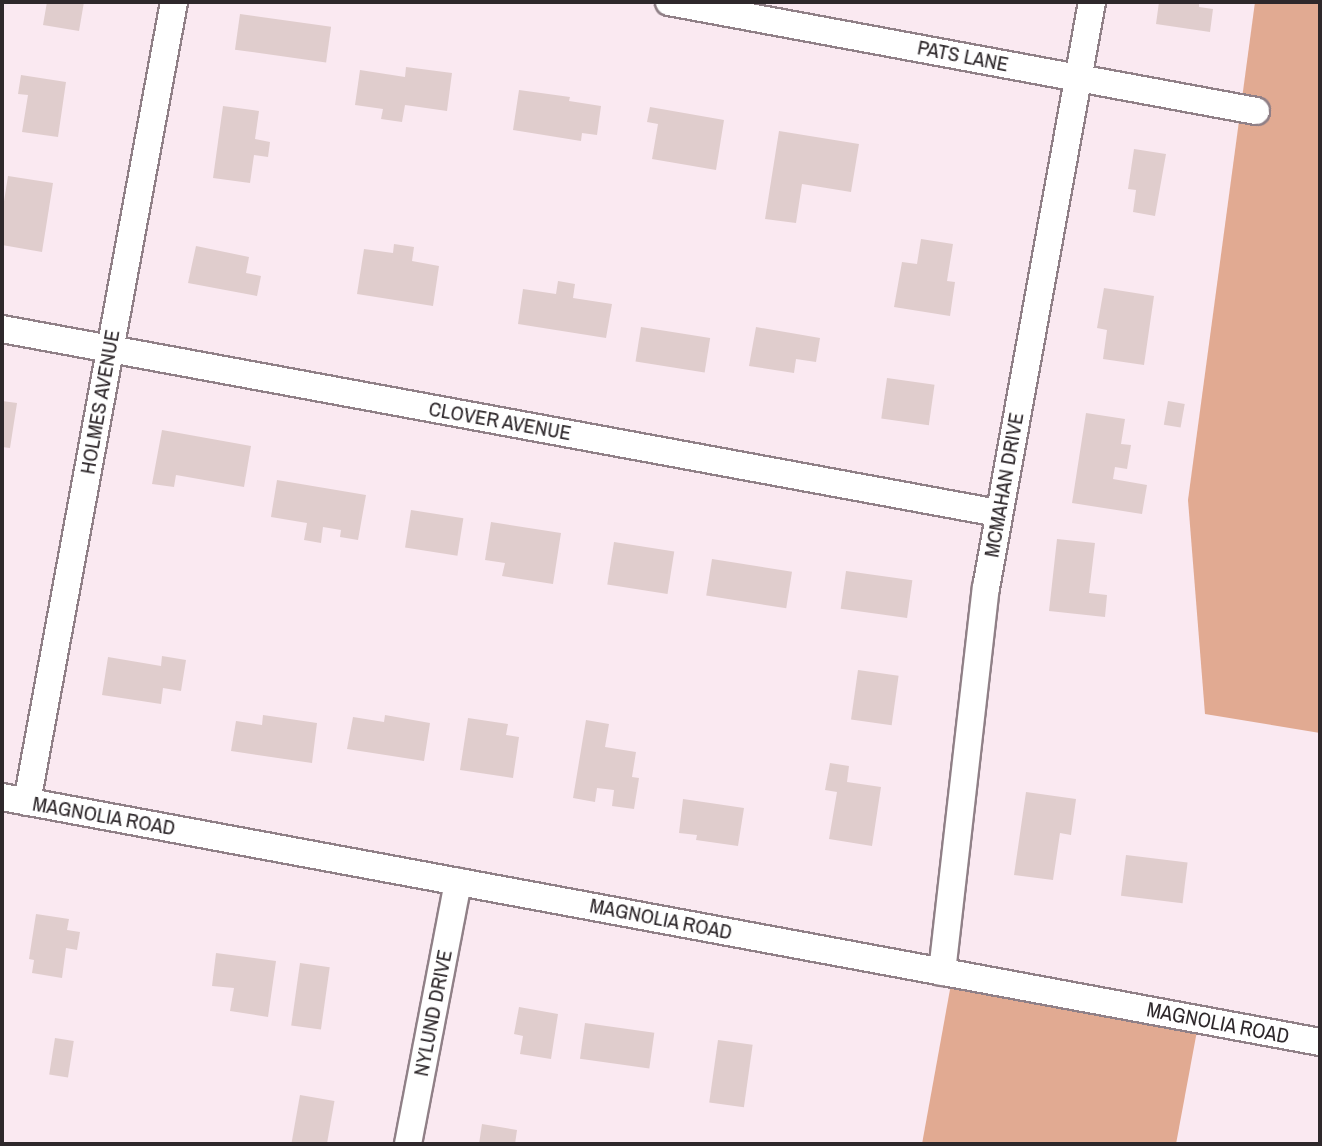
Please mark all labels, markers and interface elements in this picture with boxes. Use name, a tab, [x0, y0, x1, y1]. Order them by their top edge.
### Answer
street label: PATS LANE	[915, 35, 1011, 77]
street label: HOLMES AVENUE	[75, 327, 125, 477]
street label: CLOVER AVENUE	[426, 396, 574, 446]
street label: MCMAHAN DRIVE	[979, 411, 1029, 559]
street label: MAGNOLIA ROAD	[30, 791, 178, 841]
street label: MAGNOLIA ROAD	[587, 893, 735, 945]
street label: NYLUND DRIVE	[408, 948, 458, 1078]
street label: MAGNOLIA ROAD	[1144, 997, 1292, 1049]

